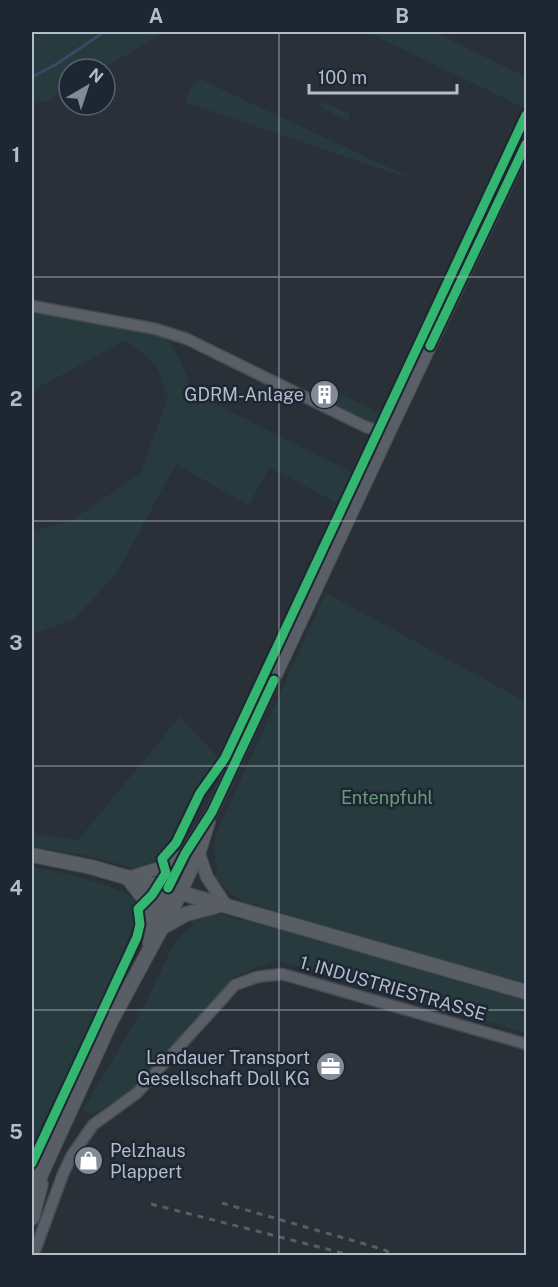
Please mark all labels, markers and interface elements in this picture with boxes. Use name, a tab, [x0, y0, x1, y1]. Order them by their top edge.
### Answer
text: A	[149, 4, 163, 28]
text: B	[395, 4, 409, 28]
north arrow	[57, 57, 117, 117]
scale bar	[309, 57, 458, 95]
text: N	[85, 64, 107, 87]
text: 100 m	[318, 67, 367, 88]
text: 1	[12, 143, 20, 167]
building icon: GDRM-Anlage	[309, 378, 341, 410]
place label: GDRM-Anlage	[184, 384, 304, 405]
text: 2	[10, 387, 22, 411]
text: 3	[9, 631, 23, 655]
park label: Entenpfuhl	[341, 787, 433, 808]
text: 4	[9, 876, 23, 900]
street label: 1. INDUSTRIESTRASSE	[297, 951, 489, 1025]
place label: Landauer Transport Gesellschaft Doll KG	[137, 1047, 310, 1089]
office icon: Landauer Transport Gesellschaft Doll KG	[315, 1051, 347, 1083]
text: 5	[9, 1120, 23, 1144]
place label: Pelzhaus Plappert	[110, 1140, 186, 1182]
shop icon: Pelzhaus Plappert	[73, 1144, 105, 1176]

